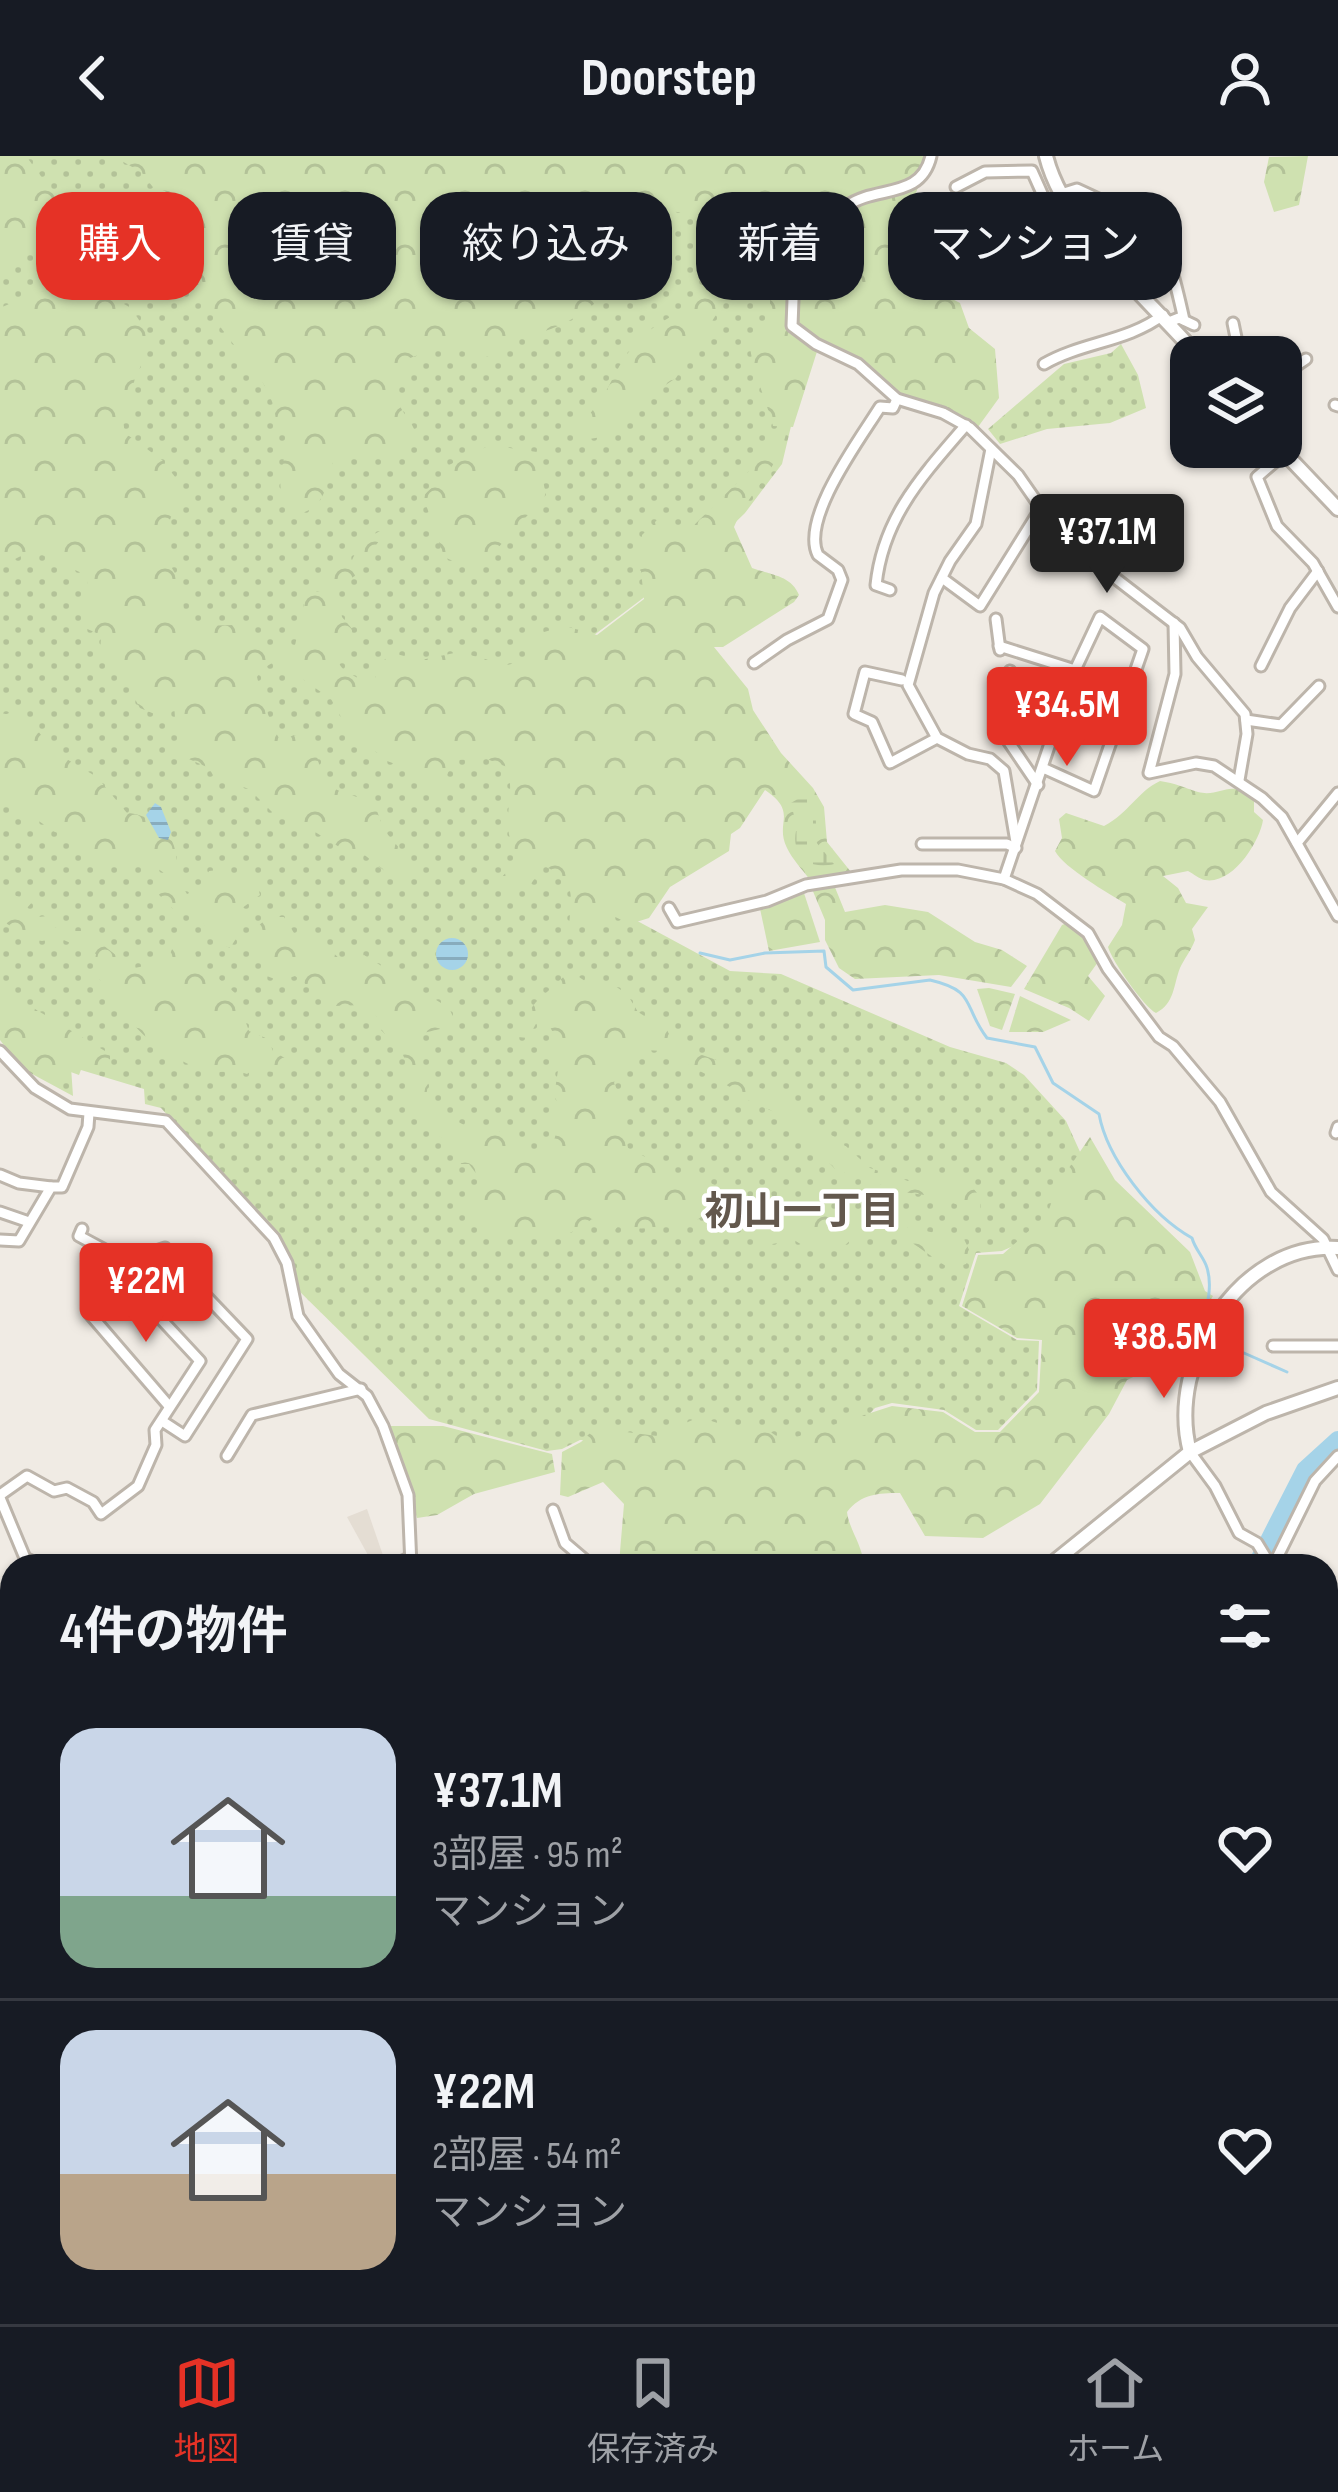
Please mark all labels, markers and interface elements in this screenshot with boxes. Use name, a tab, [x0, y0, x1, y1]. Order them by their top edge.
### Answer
icon: back	[60, 45, 126, 111]
icon: person	[1212, 45, 1278, 111]
text: Doorstep	[581, 46, 757, 111]
chip: 購入	[36, 192, 204, 300]
chip: 賃貸	[228, 192, 396, 300]
chip: 絞り込み	[420, 192, 672, 300]
chip: 新着	[696, 192, 864, 300]
chip: マンション	[888, 192, 1182, 300]
map controls	[1170, 336, 1302, 468]
button: layers	[1170, 336, 1302, 468]
pin: ¥37.1M	[1009, 494, 1205, 596]
text: ¥37.1M	[1057, 509, 1157, 556]
pin: ¥34.5M	[969, 667, 1165, 769]
text: ¥34.5M	[1014, 682, 1120, 729]
district label: 初山一丁目	[704, 1189, 900, 1236]
pin: ¥22M	[75, 1243, 217, 1345]
text: ¥22M	[107, 1258, 185, 1305]
pin: ¥38.5M	[1066, 1299, 1262, 1401]
text: ¥38.5M	[1111, 1314, 1217, 1361]
icon: filters	[1212, 1593, 1278, 1659]
text: 4件の物件	[60, 1602, 288, 1663]
text: ¥37.1M	[432, 1761, 563, 1822]
icon: home	[156, 1776, 300, 1920]
icon: heart	[1212, 1815, 1278, 1881]
text: 3部屋 · 95 m²	[432, 1832, 623, 1879]
text: マンション	[432, 1889, 627, 1936]
text: ¥22M	[432, 2062, 535, 2123]
icon: home	[156, 2078, 300, 2222]
icon: heart	[1212, 2117, 1278, 2183]
text: 2部屋 · 54 m²	[432, 2133, 622, 2180]
text: マンション	[432, 2190, 627, 2237]
tab: 地図	[174, 2350, 240, 2470]
tab: 保存済み	[587, 2350, 719, 2470]
tab: ホーム	[1066, 2350, 1164, 2470]

